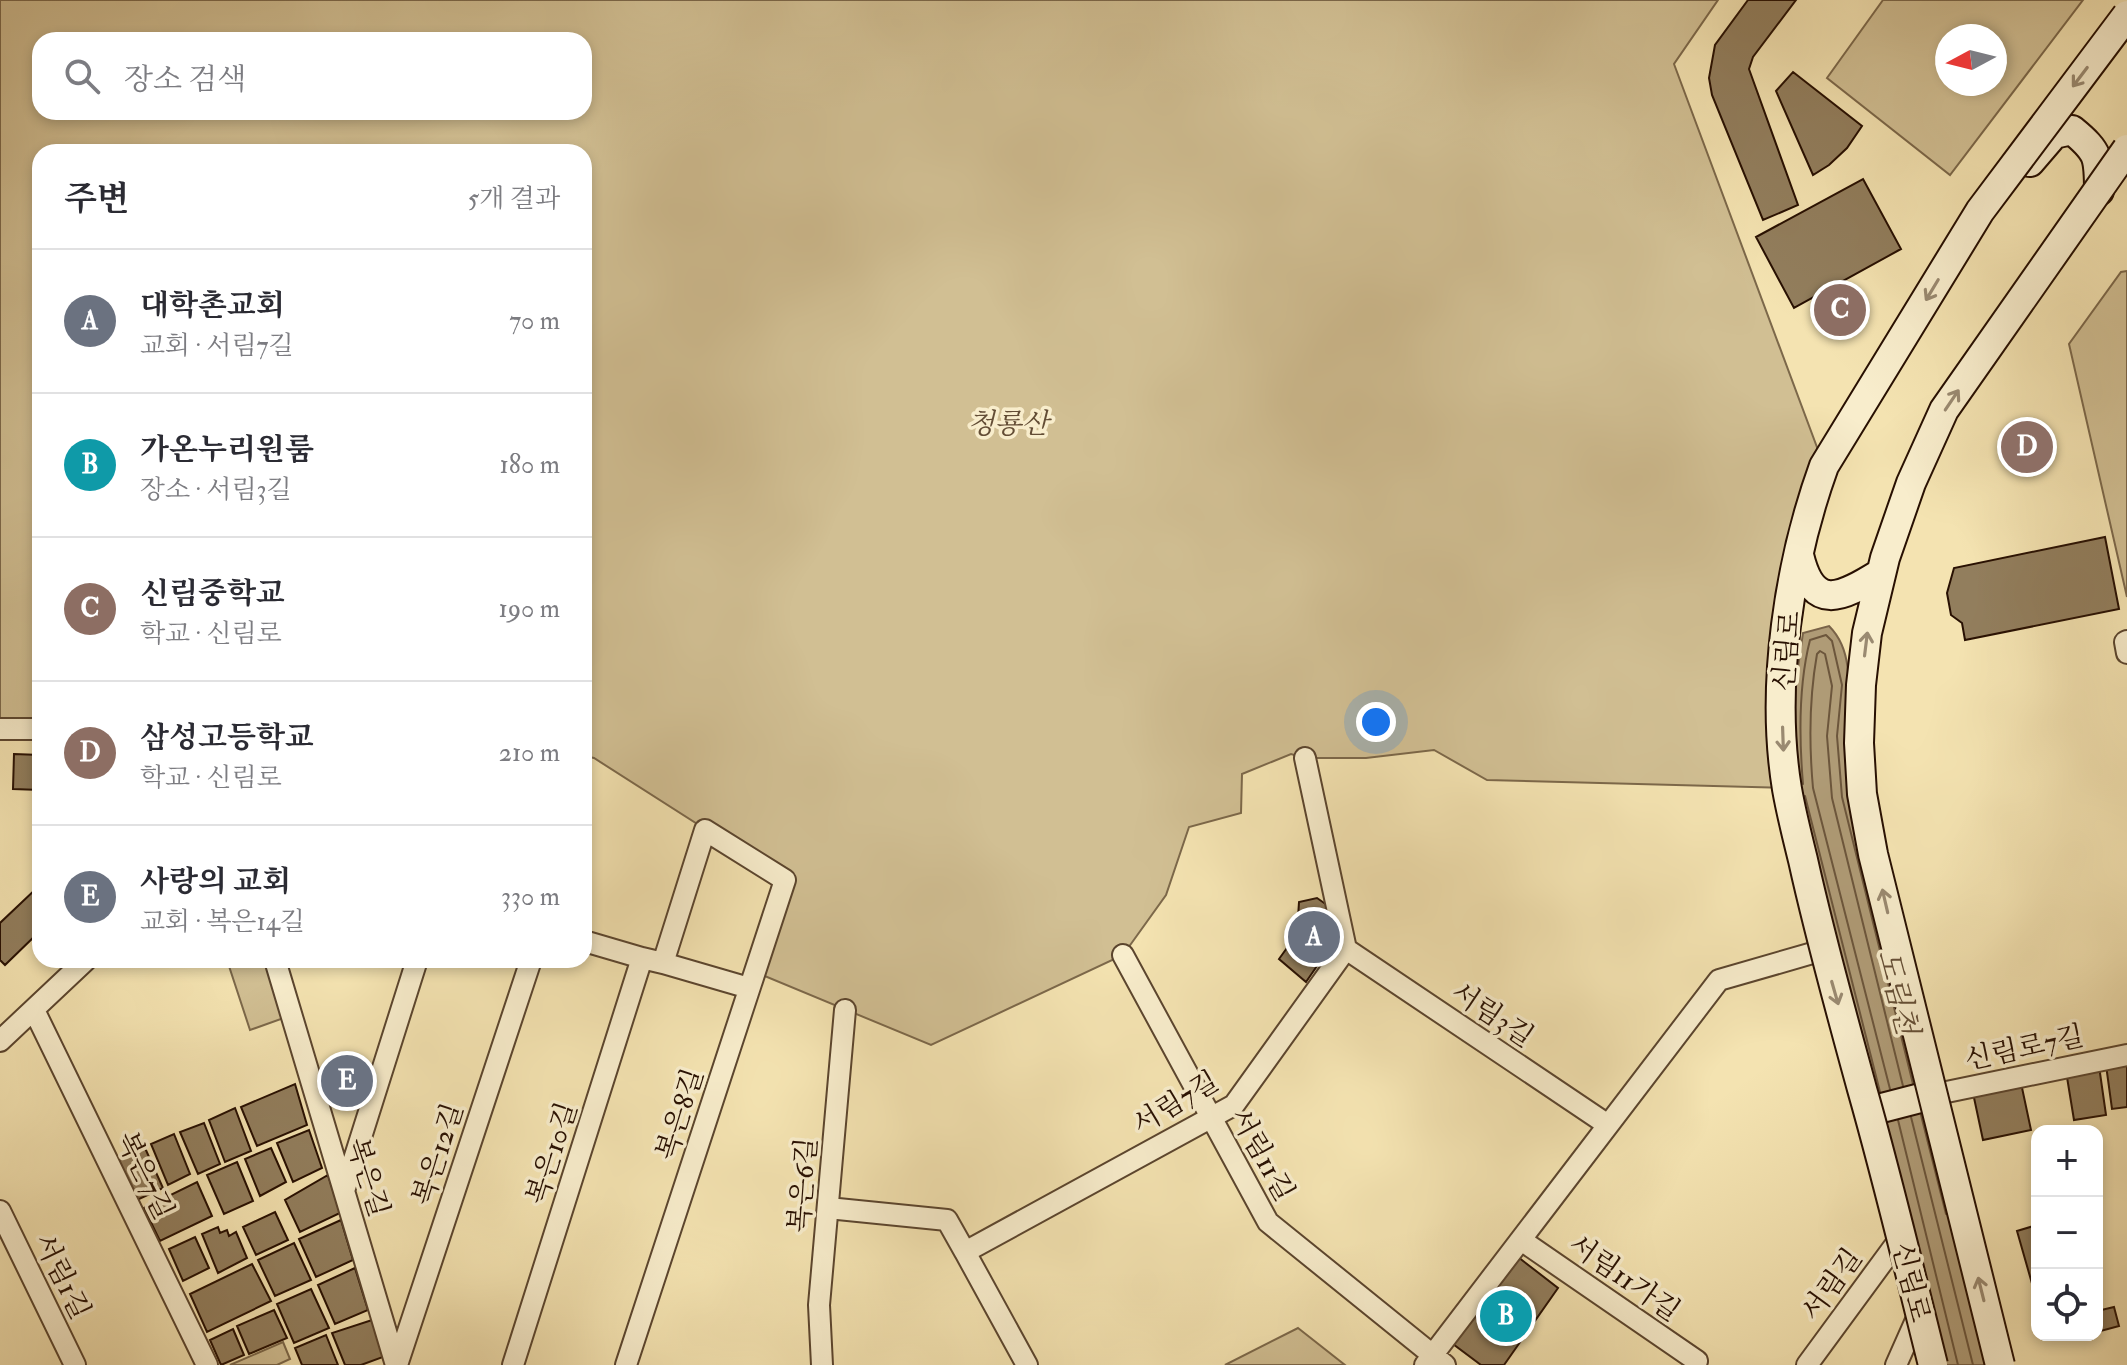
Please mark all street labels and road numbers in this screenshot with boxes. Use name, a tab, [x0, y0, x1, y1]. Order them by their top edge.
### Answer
street label: 신림로	[1767, 609, 1808, 693]
street label: 서림3길	[1444, 975, 1540, 1055]
street label: 신림로7길	[1961, 1019, 2087, 1078]
street label: 복은8길	[649, 1064, 712, 1165]
street label: 서림7길	[1126, 1064, 1225, 1142]
street label: 복은10길	[520, 1098, 585, 1209]
street label: 복은12길	[406, 1099, 471, 1210]
street label: 서림11길	[1222, 1102, 1302, 1207]
street label: 복은7길	[108, 1126, 181, 1226]
street label: 복은길	[339, 1134, 396, 1221]
street label: 복은6길	[782, 1136, 825, 1234]
street label: 서림11가길	[1562, 1227, 1687, 1329]
street label: 서림1길	[26, 1228, 97, 1325]
street label: 신림로	[1884, 1239, 1937, 1326]
street label: 서림길	[1794, 1242, 1870, 1328]

